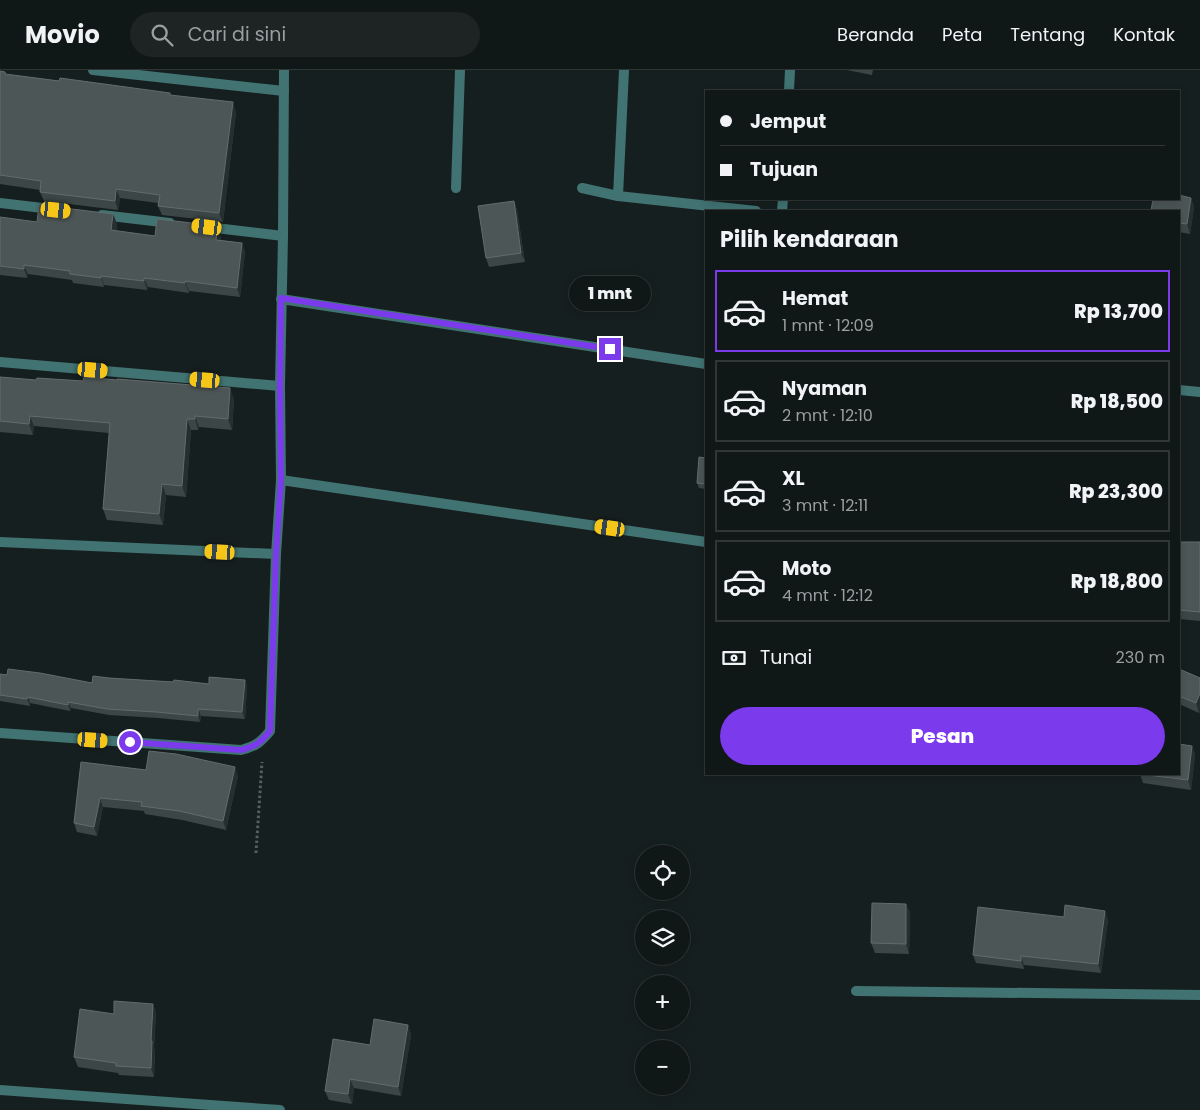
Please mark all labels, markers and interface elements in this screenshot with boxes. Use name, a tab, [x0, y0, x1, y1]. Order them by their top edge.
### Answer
search box	[130, 12, 480, 57]
text: Movio	[25, 18, 100, 51]
icon: search	[148, 21, 176, 49]
text: Cari di sini	[188, 21, 286, 48]
text: Beranda	[837, 22, 914, 47]
text: Peta	[942, 22, 982, 47]
text: Tentang	[1010, 22, 1085, 47]
text: Kontak	[1113, 22, 1175, 47]
text: Jemput	[750, 108, 826, 135]
text: Tujuan	[750, 156, 818, 183]
car	[40, 201, 71, 219]
car	[191, 218, 222, 236]
text: Pilih kendaraan	[720, 224, 899, 255]
callout: 1 mnt	[569, 276, 651, 312]
text: 1 mnt	[588, 282, 632, 305]
text: Hemat	[782, 285, 848, 312]
icon: car	[722, 289, 767, 334]
text: Rp 13,700	[1074, 298, 1163, 325]
text: 1 mnt · 12:09	[782, 314, 874, 337]
route end	[599, 338, 621, 360]
car	[77, 361, 108, 379]
car	[189, 371, 220, 389]
text: Nyaman	[782, 375, 867, 402]
icon: car	[722, 379, 767, 424]
text: Rp 18,500	[1071, 388, 1163, 415]
text: 2 mnt · 12:10	[782, 404, 873, 427]
text: XL	[782, 465, 805, 492]
icon: car	[722, 469, 767, 514]
text: Rp 23,300	[1069, 478, 1163, 505]
text: 3 mnt · 12:11	[782, 494, 868, 517]
car	[594, 518, 625, 538]
car	[204, 544, 235, 560]
text: Moto	[782, 555, 831, 582]
icon: car	[722, 559, 767, 604]
text: Rp 18,800	[1071, 568, 1163, 595]
text: 4 mnt · 12:12	[782, 584, 873, 607]
icon: cash	[720, 644, 748, 672]
text: Tunai	[760, 644, 812, 671]
text: 230 m	[1116, 646, 1165, 669]
button: Pesan	[720, 707, 1165, 765]
car	[77, 731, 108, 749]
route start	[119, 731, 141, 753]
map controls	[635, 845, 690, 1095]
button: locate	[635, 845, 690, 900]
button: layers	[635, 910, 690, 965]
button: +	[635, 975, 690, 1030]
button: −	[635, 1040, 690, 1095]

